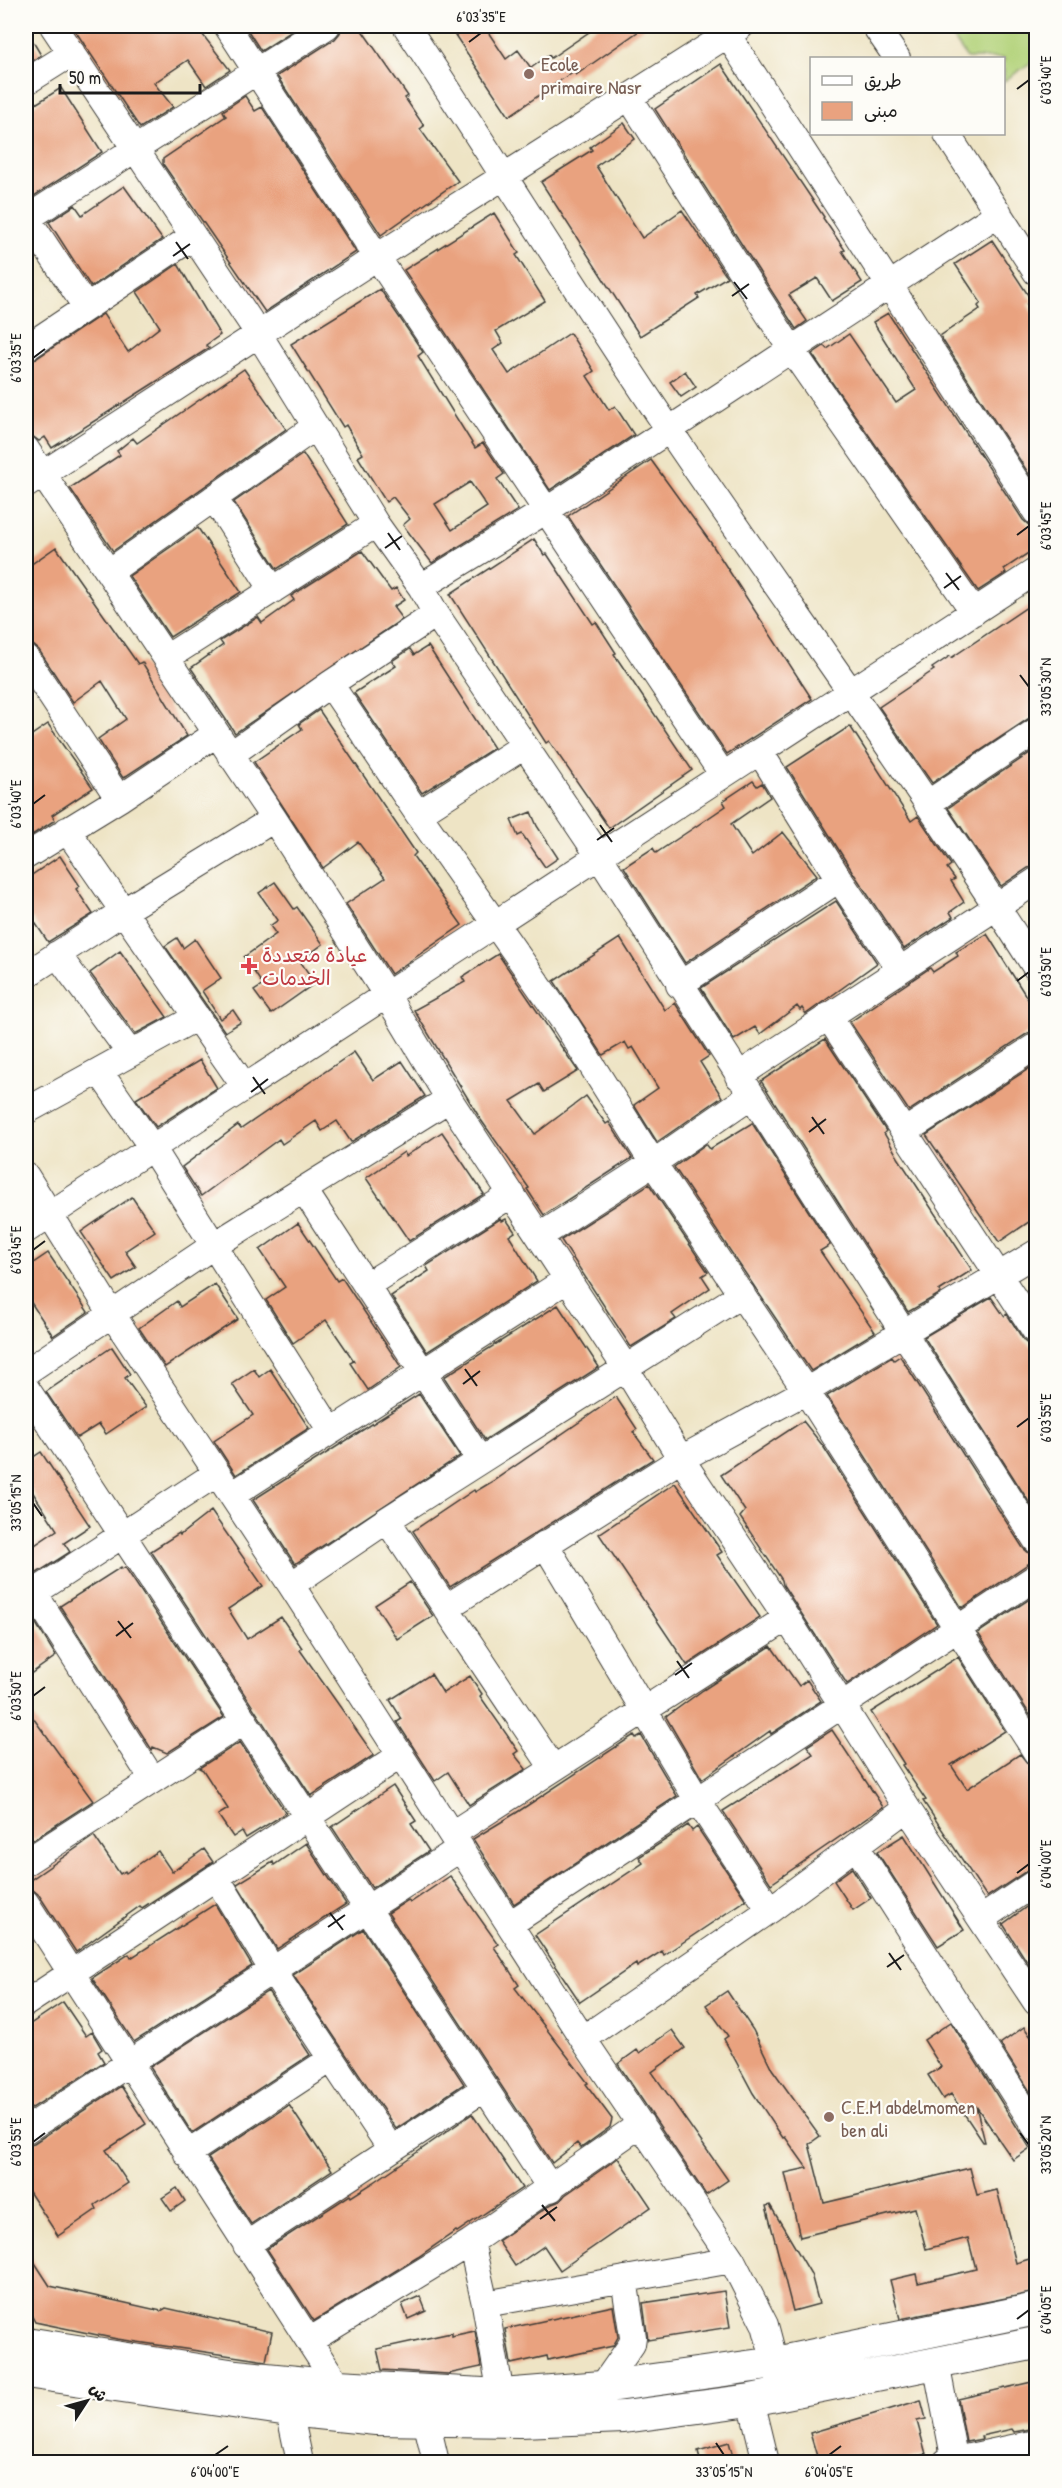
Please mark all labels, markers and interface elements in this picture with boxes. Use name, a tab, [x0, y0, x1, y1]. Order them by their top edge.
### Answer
text: 6°03'35"E	[456, 6, 506, 27]
place label: Ecole primaire Nasr	[541, 50, 642, 100]
text: 6°03'40"E	[1035, 55, 1056, 104]
scale bar	[60, 57, 200, 95]
legend	[810, 57, 1005, 135]
text: 50 m	[69, 65, 101, 90]
marker: Ecole primaire Nasr	[522, 67, 536, 81]
text: طريق	[864, 68, 902, 93]
text: مبنى	[864, 98, 898, 123]
text: 6°03'35"E	[5, 333, 26, 383]
text: 6°03'45"E	[1035, 501, 1056, 550]
text: 33°05'30"N	[1035, 658, 1056, 716]
text: 6°03'40"E	[5, 779, 26, 828]
place label: عيادة متعددة الخدمات	[262, 941, 367, 991]
text: 6°03'50"E	[1035, 947, 1056, 997]
marker: عيادة متعددة الخدمات	[240, 957, 258, 975]
text: 6°03'45"E	[5, 1225, 26, 1274]
text: 6°03'55"E	[1035, 1393, 1056, 1443]
text: 33°05'15"N	[5, 1475, 26, 1531]
text: 6°03'50"E	[5, 1671, 26, 1721]
text: 6°04'00"E	[1035, 1839, 1056, 1888]
place label: C.E.M abdelmomen ben ali	[841, 2093, 975, 2143]
marker: C.E.M abdelmomen ben ali	[822, 2110, 836, 2124]
text: 33°05'20"N	[1035, 2116, 1056, 2174]
text: 6°03'55"E	[5, 2117, 26, 2167]
text: 6°04'05"E	[1035, 2285, 1056, 2334]
north arrow	[57, 2371, 117, 2431]
text: ش	[85, 2379, 113, 2406]
text: 6°04'00"E	[191, 2461, 240, 2482]
text: 33°05'15"N	[696, 2461, 752, 2482]
text: 6°04'05"E	[805, 2461, 854, 2482]

